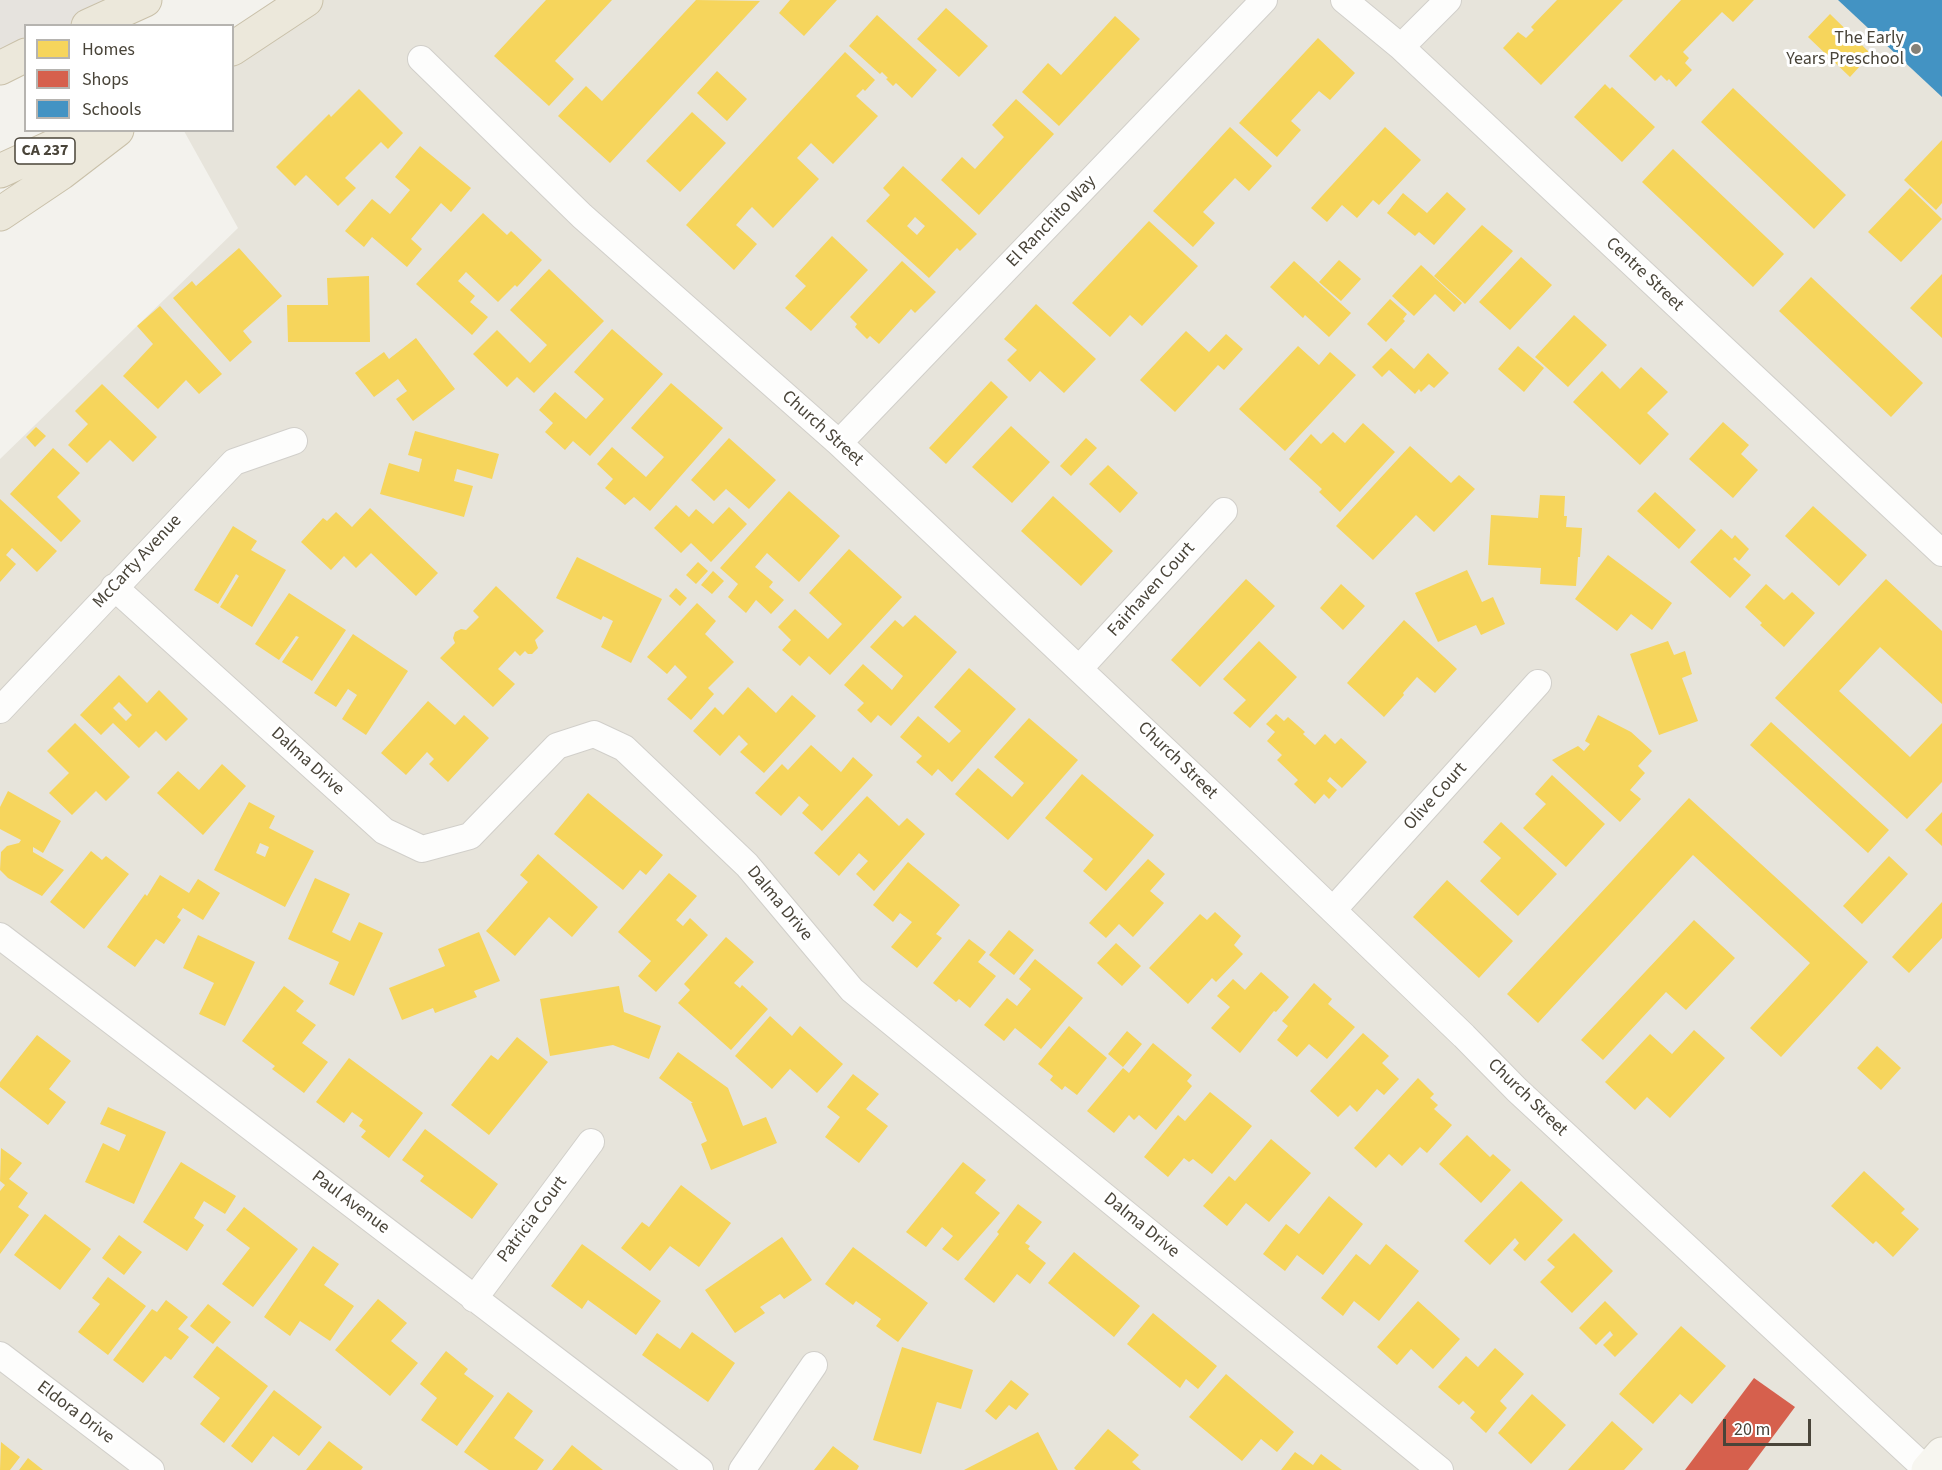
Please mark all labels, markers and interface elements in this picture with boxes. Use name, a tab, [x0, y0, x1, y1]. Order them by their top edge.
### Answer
legend	[24, 24, 234, 132]
place label: The Early Years Preschool	[1786, 28, 1904, 70]
text: Homes	[82, 37, 135, 62]
marker: The Early Years Preschool	[1909, 42, 1923, 56]
text: Shops	[82, 67, 129, 92]
text: Schools	[82, 97, 141, 122]
road number: CA 237	[15, 138, 75, 164]
street label: El Ranchito Way	[1003, 171, 1101, 273]
street label: Centre Street	[1600, 233, 1688, 317]
street label: Church Street	[777, 387, 867, 471]
street label: McCarty Avenue	[89, 511, 187, 613]
street label: Fairhaven Court	[1104, 538, 1200, 642]
street label: Church Street	[1133, 718, 1221, 804]
street label: Dalma Drive	[266, 723, 348, 801]
street label: Olive Court	[1400, 759, 1472, 835]
street label: Dalma Drive	[741, 862, 817, 946]
street label: Church Street	[1483, 1055, 1571, 1141]
street label: Paul Avenue	[307, 1167, 393, 1239]
street label: Patricia Court	[494, 1173, 572, 1267]
street label: Dalma Drive	[1099, 1189, 1183, 1263]
street label: Eldora Drive	[32, 1377, 118, 1449]
scale bar	[1726, 1407, 1814, 1445]
text: 20 m	[1734, 1417, 1770, 1442]

